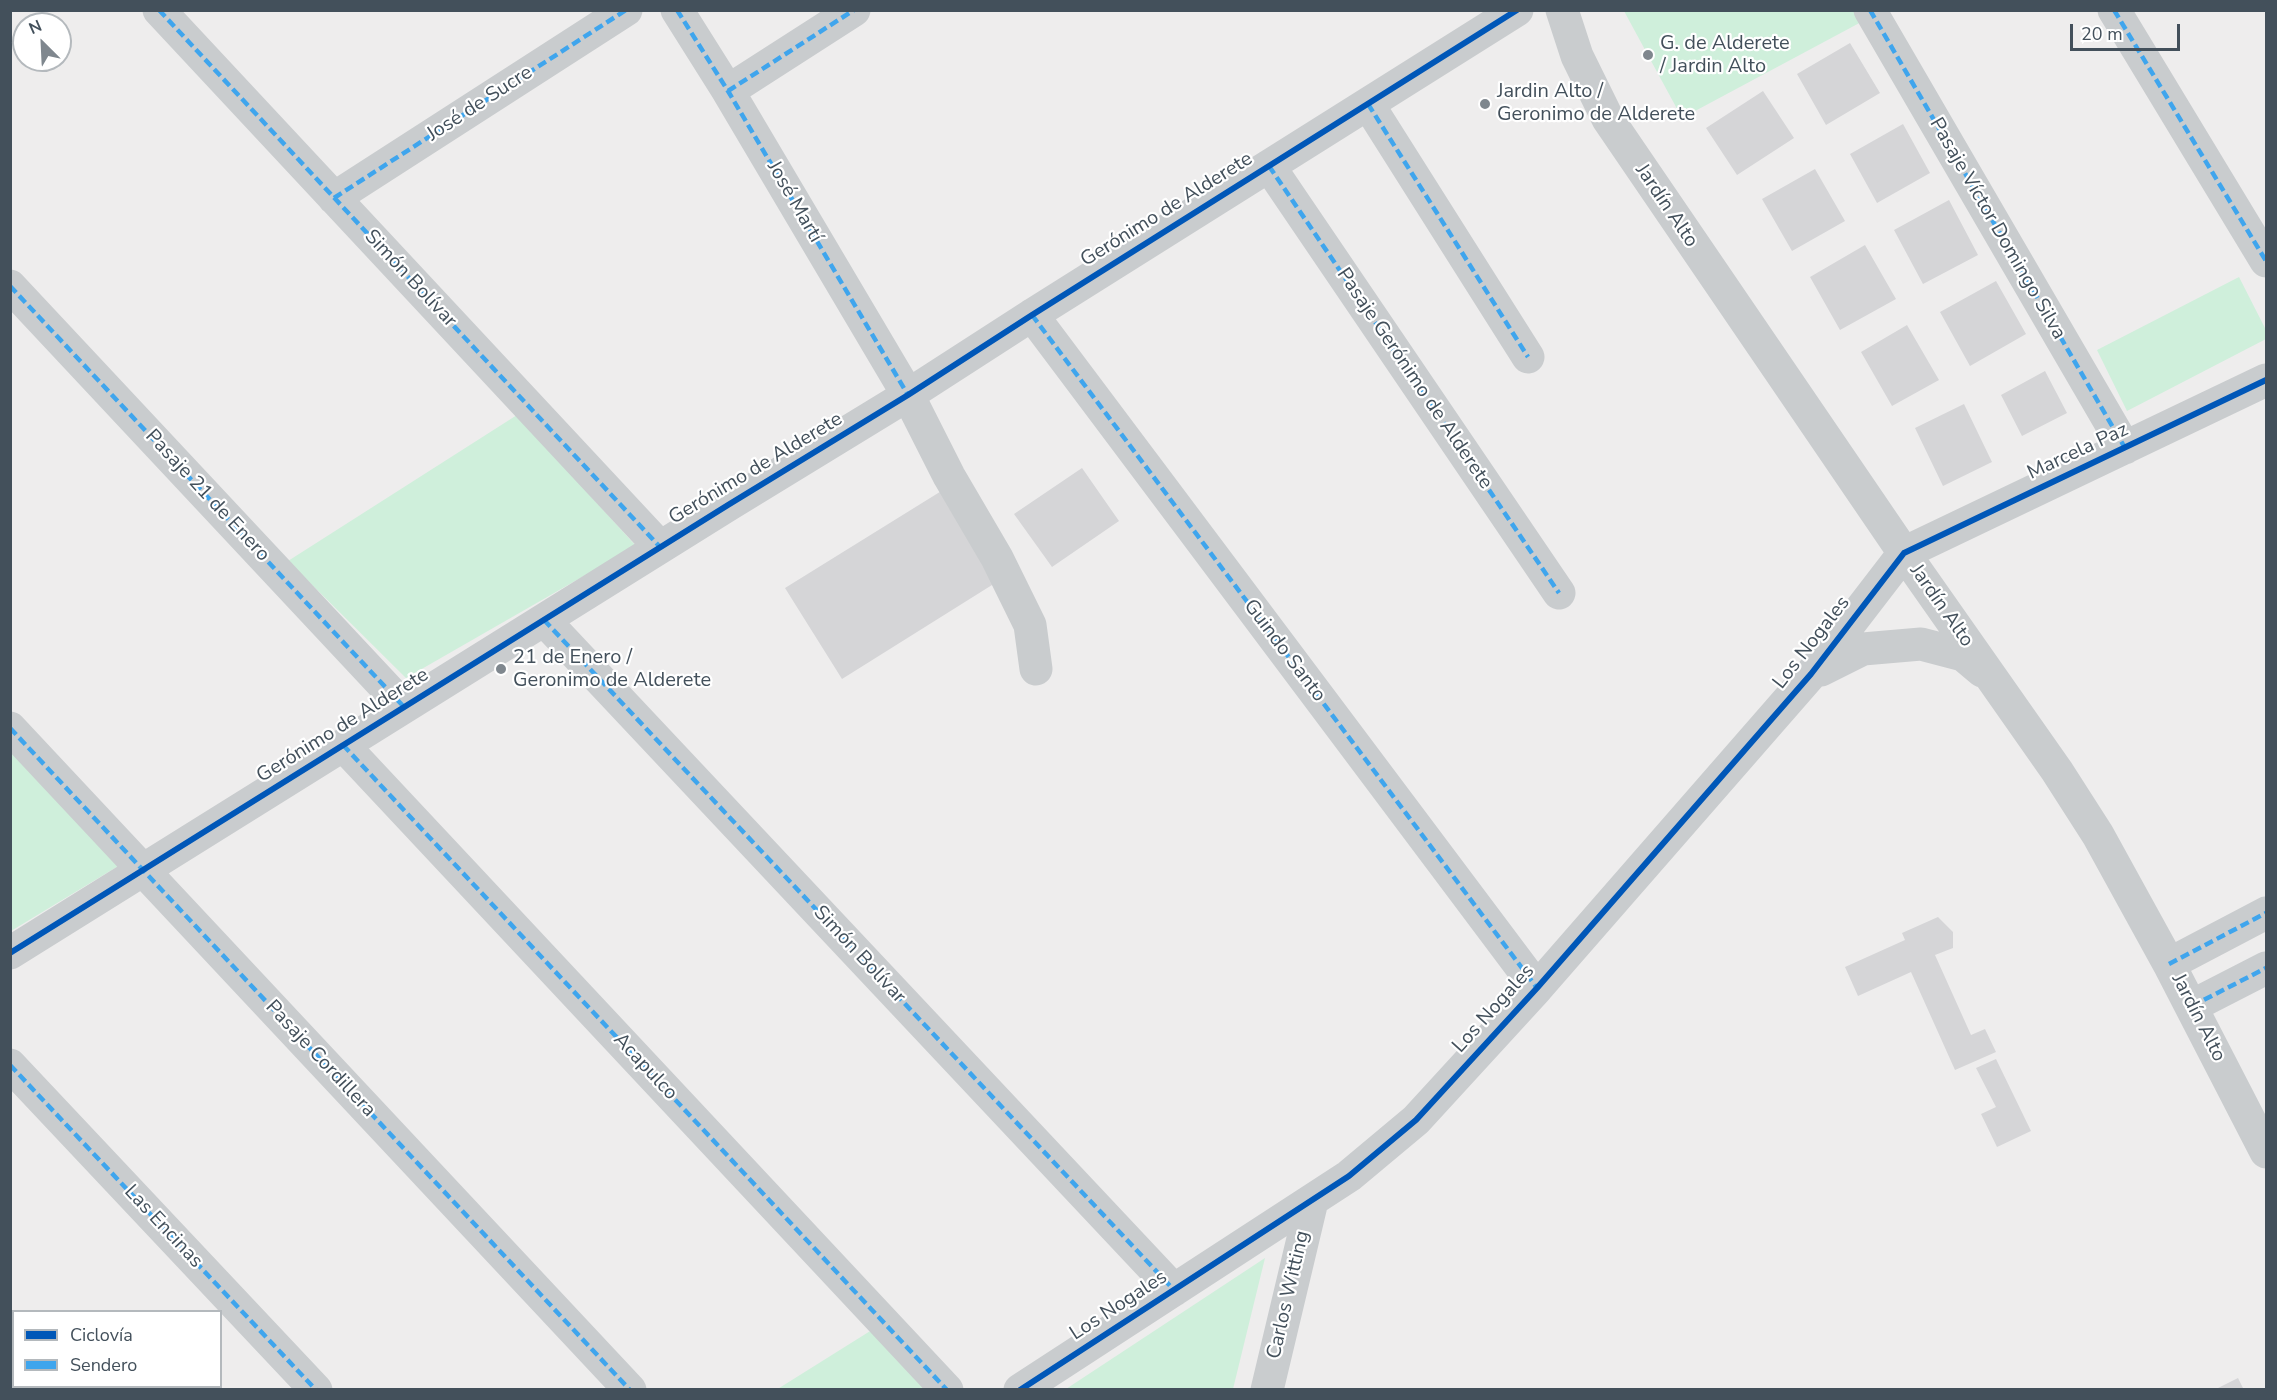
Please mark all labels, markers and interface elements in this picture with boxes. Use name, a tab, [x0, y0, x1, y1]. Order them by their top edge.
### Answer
north arrow	[12, 12, 72, 72]
scale bar	[2073, 12, 2182, 50]
text: N	[26, 15, 45, 40]
text: 20 m	[2081, 22, 2123, 46]
place label: G. de Alderete / Jardin Alto	[1660, 32, 1790, 79]
marker: G. de Alderete / Jardin Alto	[1641, 48, 1655, 62]
street label: José de Sucre	[423, 61, 537, 147]
place label: Jardin Alto / Geronimo de Alderete	[1497, 80, 1695, 127]
marker: Jardin Alto / Geronimo de Alderete	[1478, 97, 1492, 111]
street label: Pasaje Víctor Domingo Silva	[1924, 114, 2070, 344]
street label: Gerónimo de Alderete	[1077, 147, 1257, 273]
street label: José Martí	[761, 157, 827, 247]
street label: Jardín Alto	[1629, 160, 1703, 252]
street label: Simón Bolívar	[359, 225, 461, 333]
street label: Pasaje Gerónimo de Alderete	[1331, 264, 1497, 494]
street label: Gerónimo de Alderete	[665, 408, 847, 530]
street label: Marcela Paz	[2024, 418, 2132, 486]
street label: Pasaje 21 de Enero	[140, 425, 274, 567]
street label: Jardín Alto	[1904, 560, 1978, 652]
street label: Los Nogales	[1768, 592, 1856, 694]
street label: Guindo Santo	[1238, 595, 1330, 707]
place label: 21 de Enero / Geronimo de Alderete	[513, 646, 711, 693]
marker: 21 de Enero / Geronimo de Alderete	[494, 662, 508, 676]
street label: Gerónimo de Alderete	[253, 663, 433, 789]
street label: Simón Bolívar	[808, 901, 910, 1009]
street label: Los Nogales	[1448, 960, 1540, 1058]
street label: Jardín Alto	[2166, 970, 2230, 1066]
street label: Pasaje Cordillera	[260, 996, 380, 1122]
street label: Acapulco	[608, 1028, 682, 1106]
street label: Las Encinas	[119, 1181, 207, 1273]
street label: Carlos Witting	[1263, 1229, 1315, 1361]
street label: Los Nogales	[1066, 1266, 1172, 1346]
legend	[12, 1310, 222, 1388]
text: Ciclovía	[70, 1323, 133, 1347]
text: Sendero	[70, 1353, 137, 1377]

